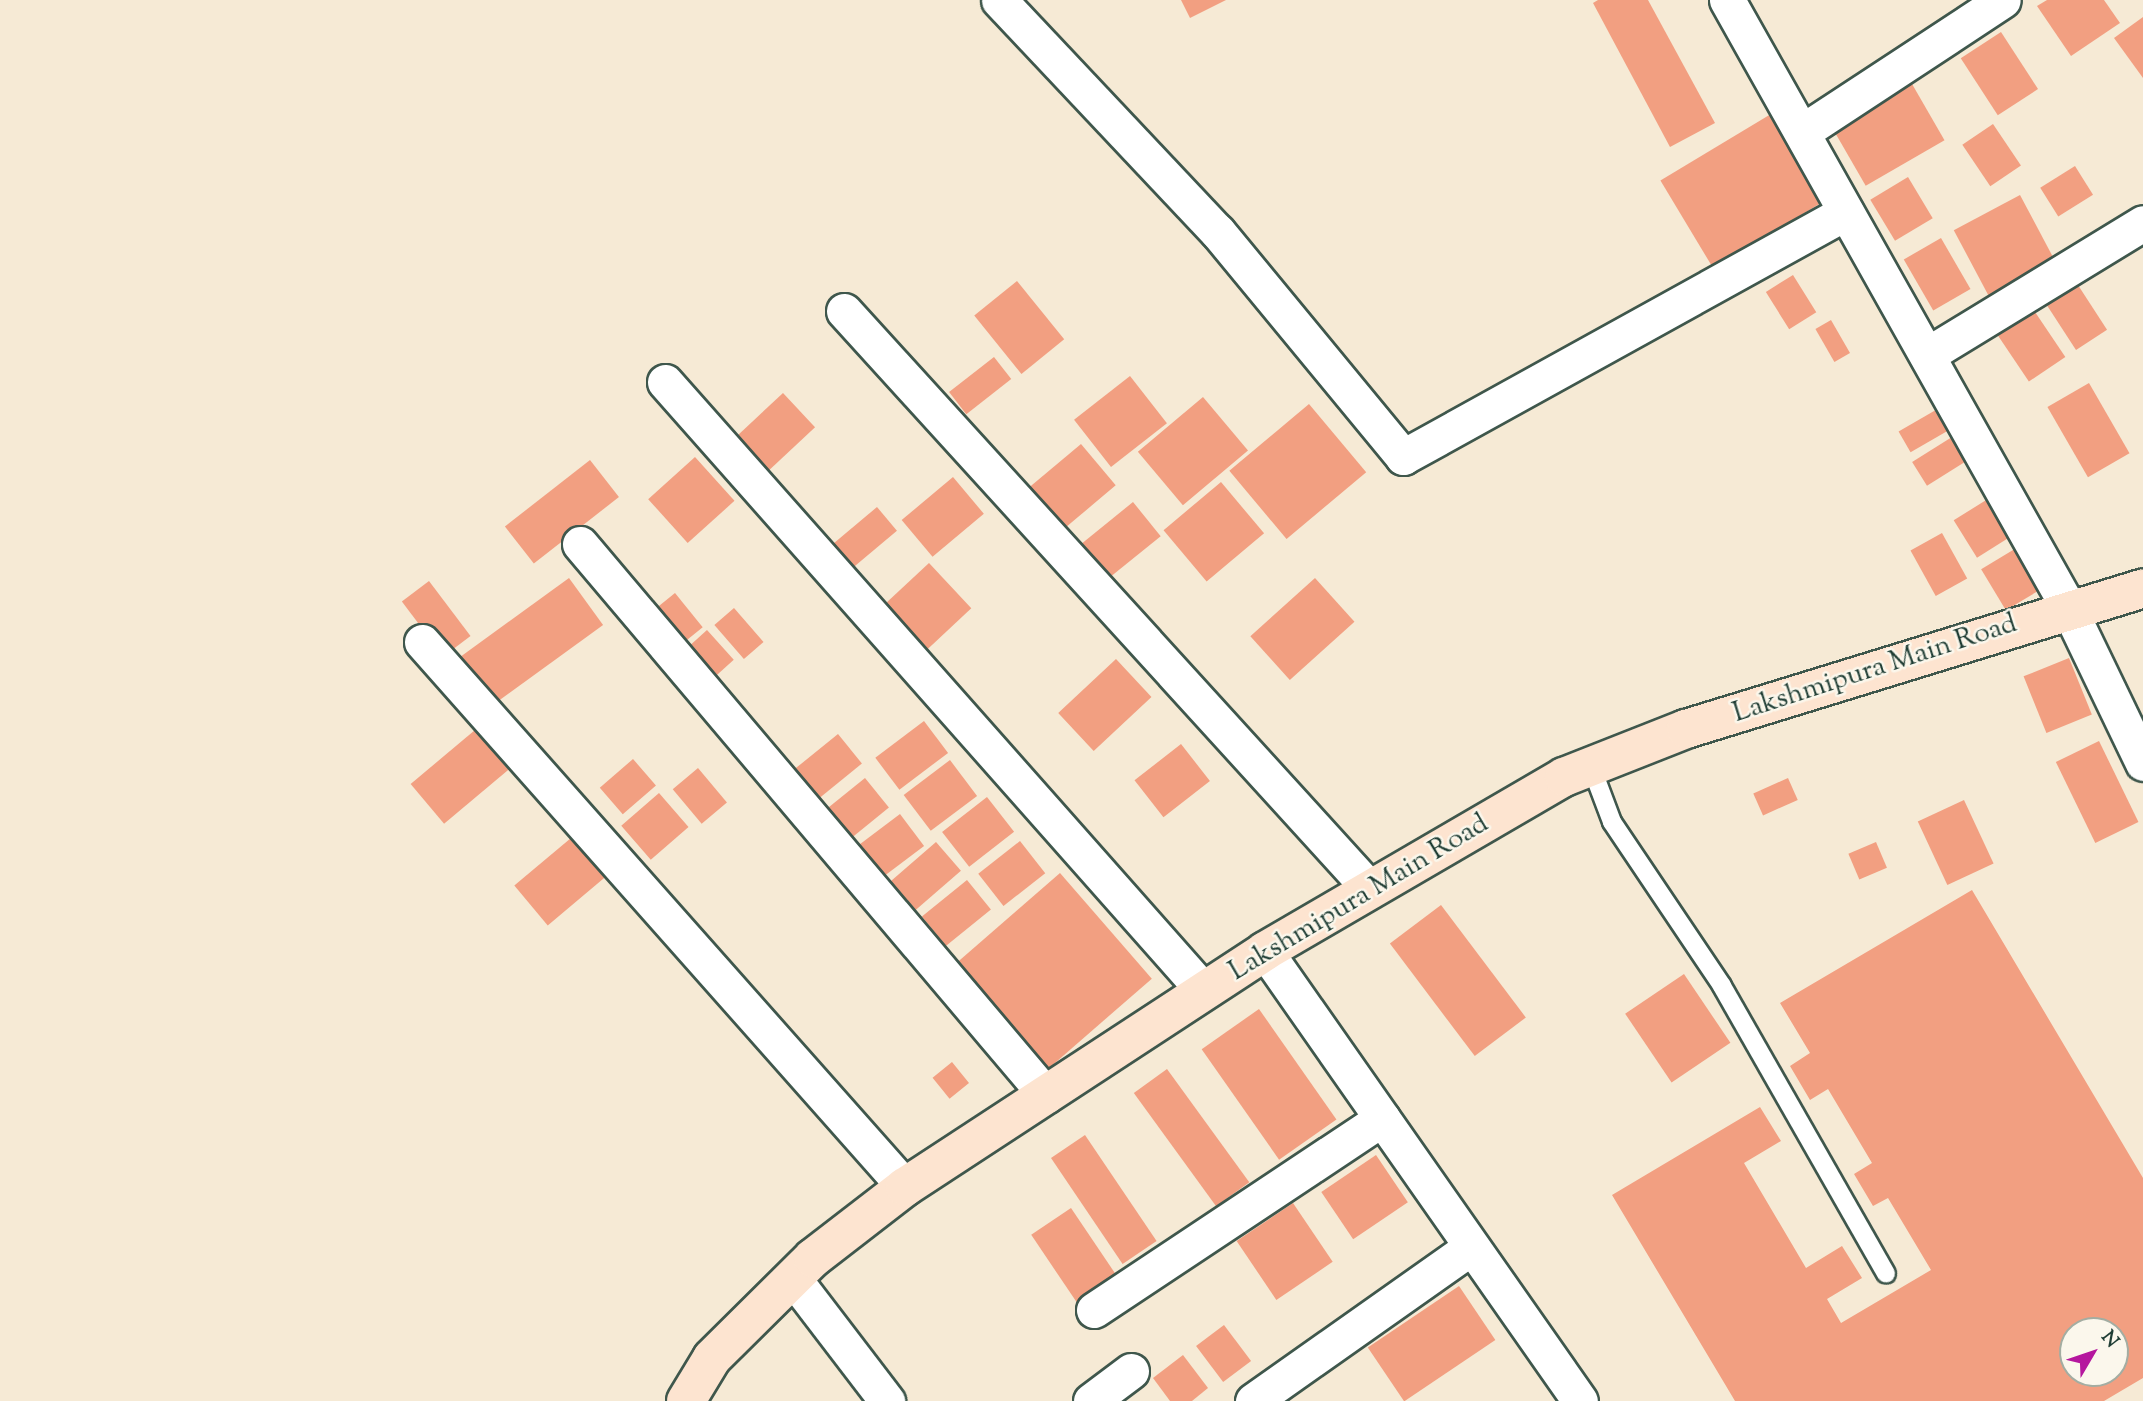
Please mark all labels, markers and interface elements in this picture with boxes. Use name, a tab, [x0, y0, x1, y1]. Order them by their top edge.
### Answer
street label: Lakshmipura Main Road	[1729, 607, 2021, 731]
street label: Lakshmipura Main Road	[1223, 807, 1495, 989]
north arrow	[2059, 1317, 2129, 1387]
text: N	[2094, 1325, 2124, 1354]

